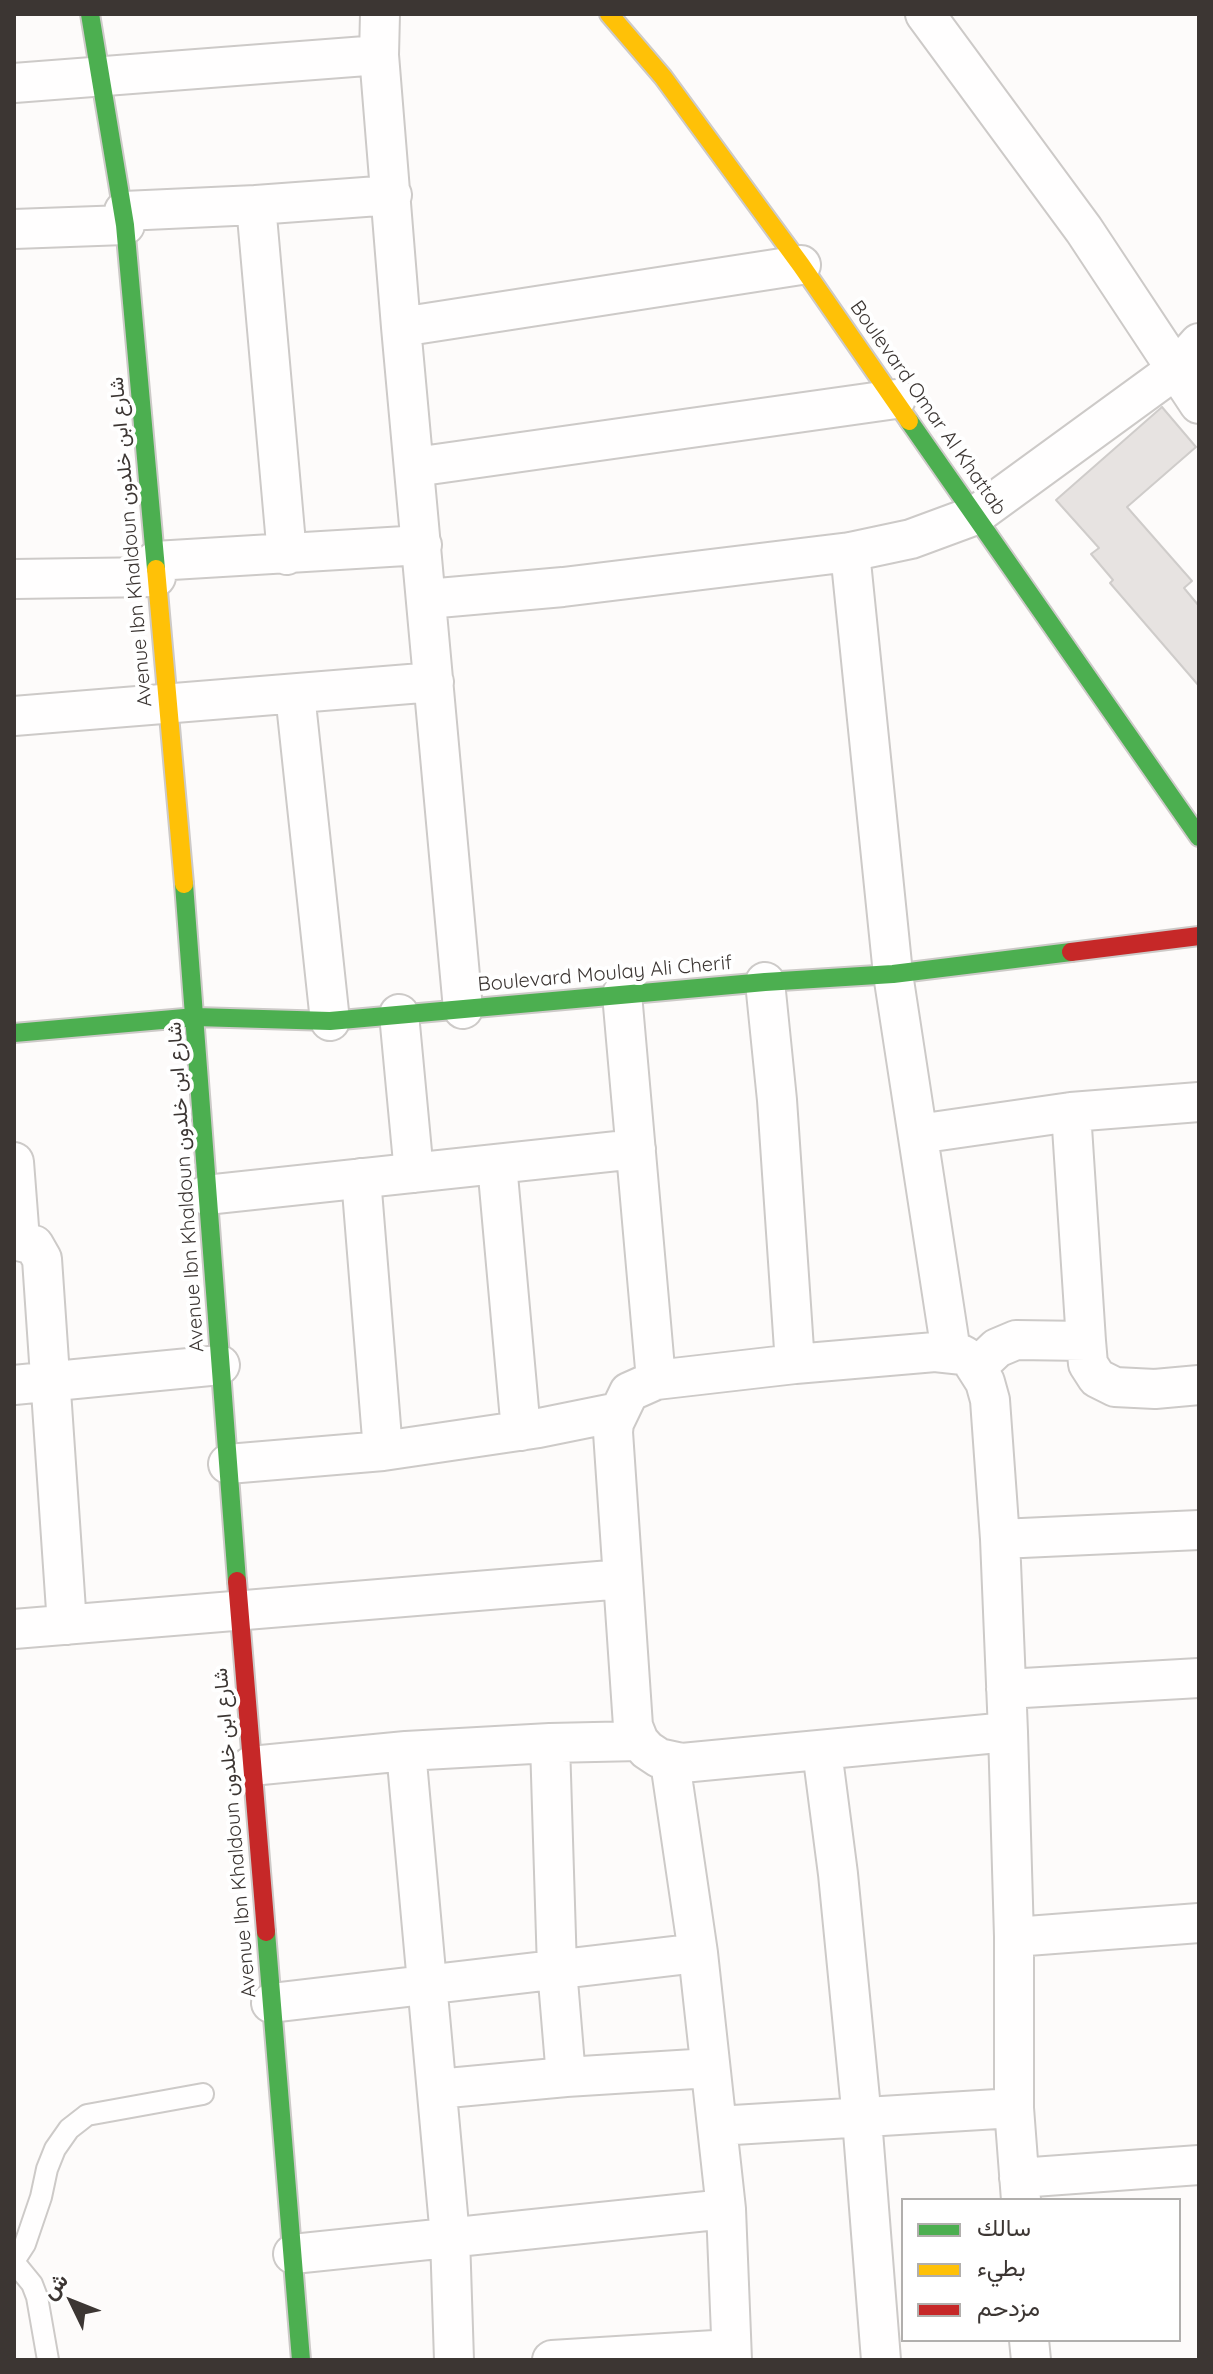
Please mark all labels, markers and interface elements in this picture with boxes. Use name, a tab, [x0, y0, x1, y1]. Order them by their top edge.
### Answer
street label: Boulevard Omar Al Khattab	[845, 296, 1011, 520]
street label: Avenue Ibn Khaldoun شارع ابن خلدون	[105, 376, 157, 708]
street label: Boulevard Moulay Ali Cherif	[477, 951, 733, 997]
street label: Avenue Ibn Khaldoun شارع ابن خلدون	[162, 1021, 210, 1353]
street label: Avenue Ibn Khaldoun شارع ابن خلدون	[209, 1667, 261, 1999]
legend	[901, 2198, 1181, 2342]
text: سالك	[977, 2212, 1031, 2242]
text: بطيء	[977, 2252, 1026, 2282]
north arrow	[32, 2262, 112, 2342]
text: ش	[35, 2266, 74, 2305]
text: مزدحم	[977, 2292, 1040, 2322]

